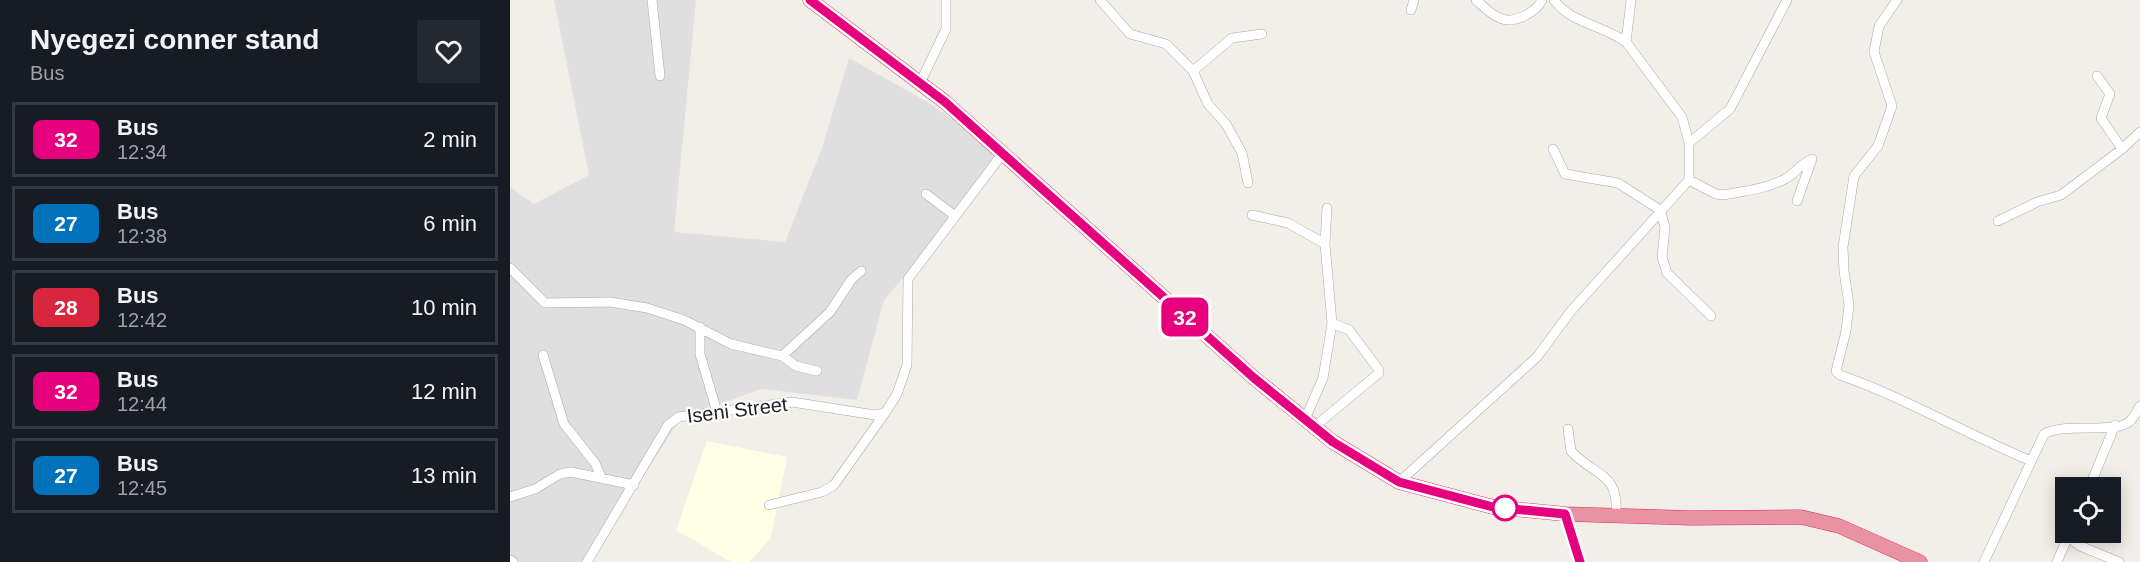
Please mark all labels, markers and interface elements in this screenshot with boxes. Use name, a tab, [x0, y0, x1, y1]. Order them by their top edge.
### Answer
button: heart	[417, 20, 480, 83]
text: Nyegezi conner stand	[30, 24, 319, 55]
text: Bus	[30, 62, 64, 84]
text: Bus	[117, 115, 159, 140]
text: 2 min	[423, 127, 477, 152]
text: 32	[54, 128, 78, 151]
text: 12:34	[117, 141, 167, 163]
text: Bus	[117, 199, 159, 224]
text: 6 min	[423, 211, 477, 236]
text: 27	[54, 212, 78, 235]
text: 12:38	[117, 225, 167, 247]
text: Bus	[117, 283, 159, 308]
text: 10 min	[411, 295, 477, 320]
text: 28	[54, 296, 78, 319]
line badge: 32	[1158, 298, 1212, 336]
text: 32	[1173, 306, 1197, 329]
text: 12:42	[117, 309, 167, 331]
text: Bus	[117, 367, 159, 392]
text: 12 min	[411, 379, 477, 404]
text: 32	[54, 380, 78, 403]
text: 12:44	[117, 393, 167, 415]
street label: Iseni Street	[685, 393, 789, 427]
text: Bus	[117, 451, 159, 476]
text: 13 min	[411, 463, 477, 488]
text: 27	[54, 464, 78, 487]
text: 12:45	[117, 477, 167, 499]
map controls	[2055, 477, 2121, 543]
button: locate	[2055, 477, 2121, 543]
unlabelled marker	[1492, 495, 1518, 521]

